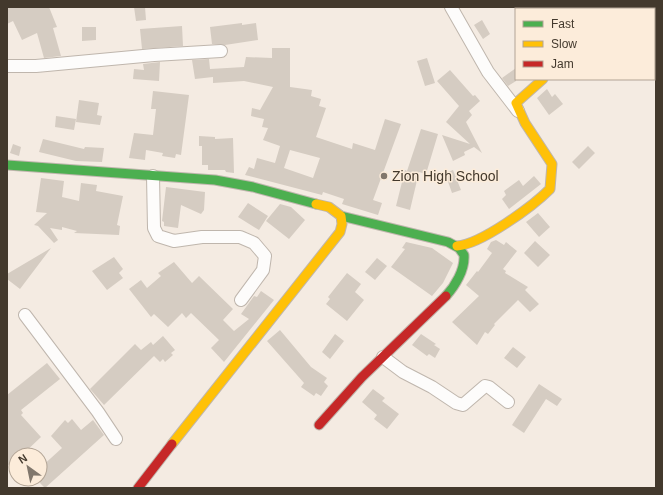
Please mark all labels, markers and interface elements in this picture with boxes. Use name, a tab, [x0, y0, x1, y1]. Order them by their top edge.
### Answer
legend	[515, 8, 655, 80]
text: Fast	[551, 17, 575, 31]
text: Slow	[551, 37, 577, 51]
text: Jam	[551, 57, 574, 71]
place label: Zion High School	[392, 168, 499, 184]
marker: Zion High School	[379, 171, 389, 181]
north arrow	[8, 447, 48, 487]
text: N	[16, 451, 29, 466]

